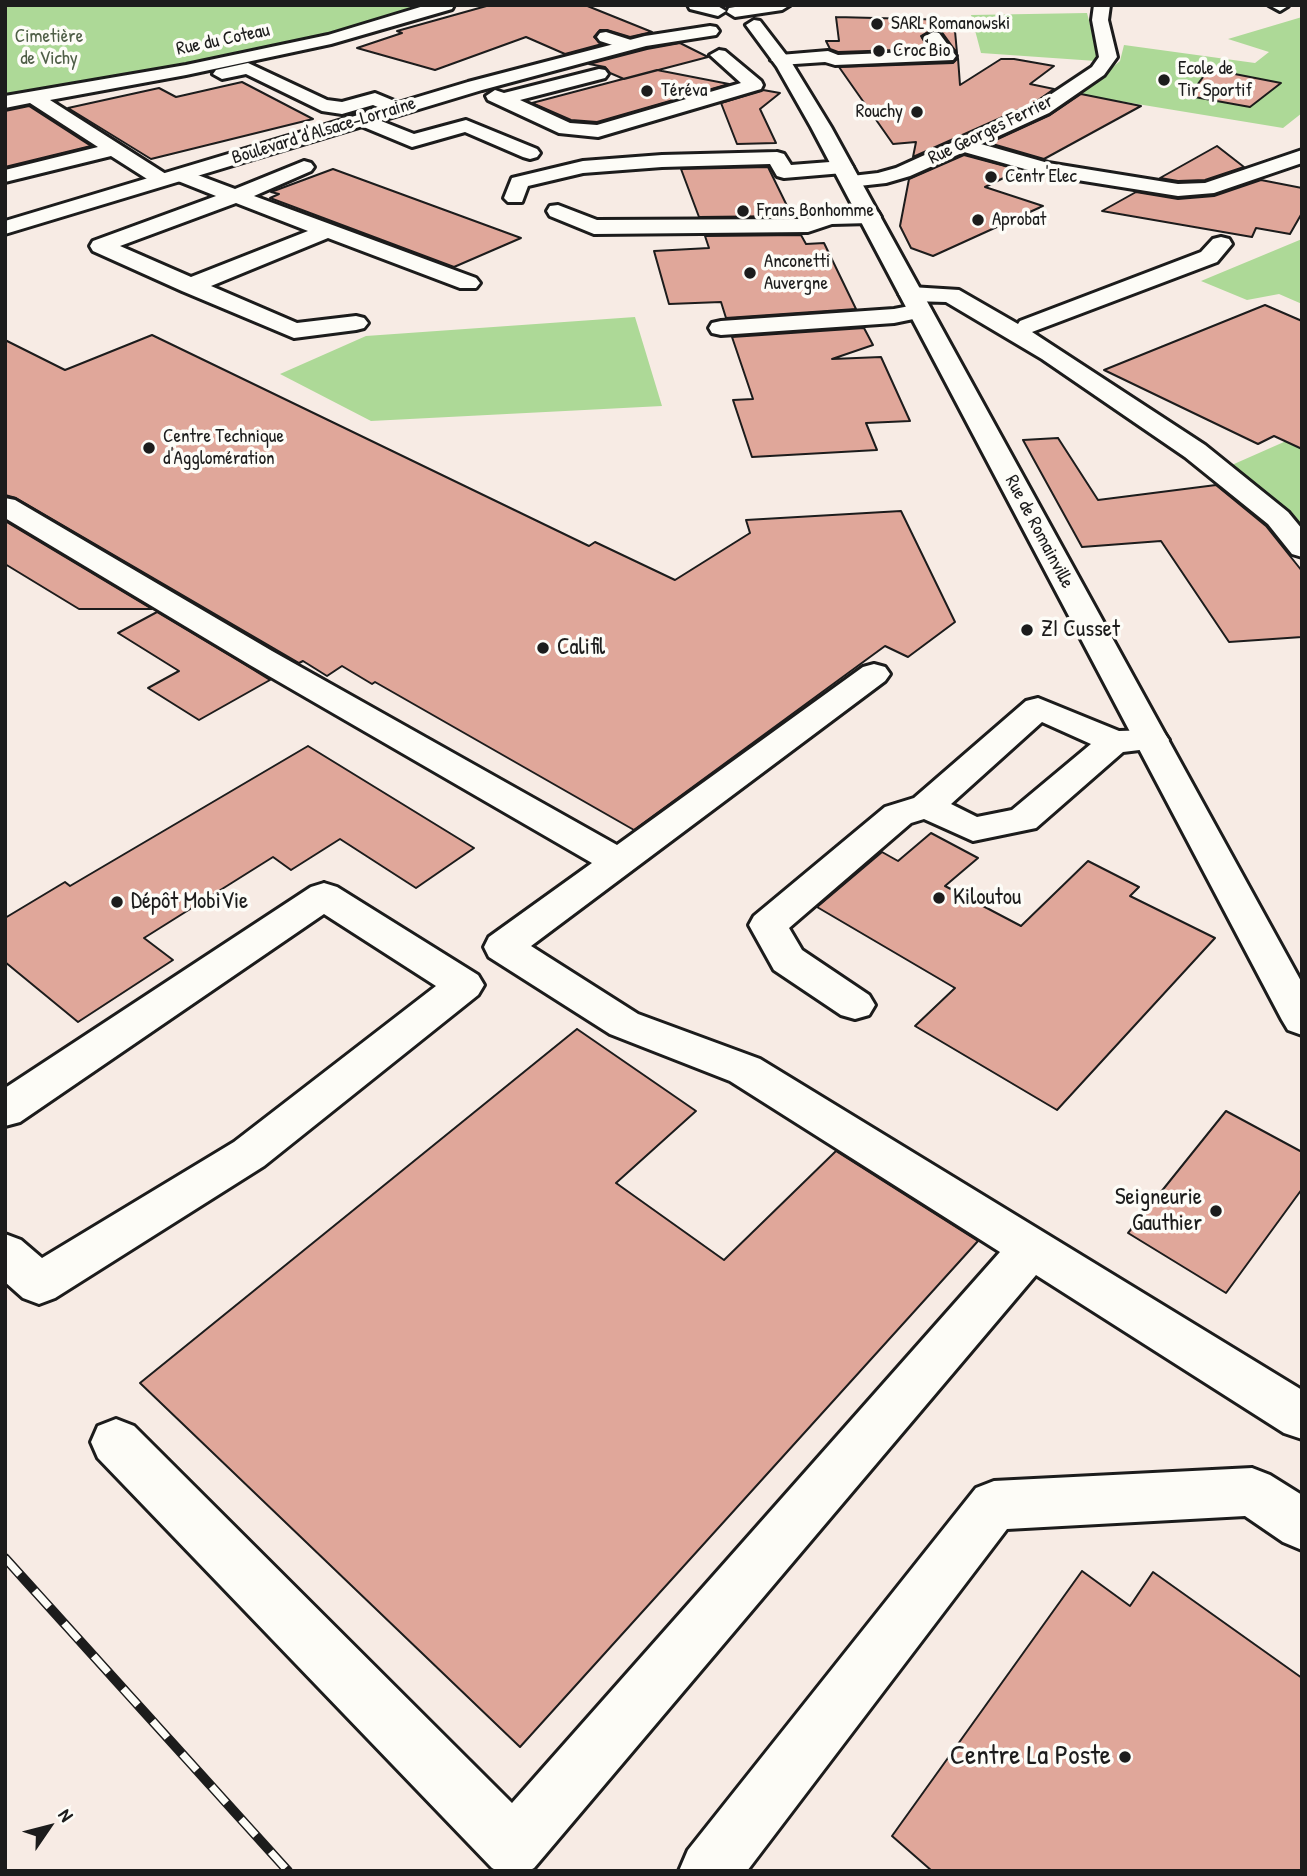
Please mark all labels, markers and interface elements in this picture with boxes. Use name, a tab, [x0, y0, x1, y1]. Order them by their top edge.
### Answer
place label: SARL Romanowski	[891, 13, 1010, 35]
marker: SARL Romanowski	[869, 16, 885, 32]
street label: Rue du Coteau	[174, 19, 272, 61]
park label: Cimetière de Vichy	[15, 26, 83, 70]
place label: Croc'Bio	[893, 40, 950, 62]
marker: Croc'Bio	[871, 43, 887, 59]
place label: Ecole de Tir Sportif	[1178, 58, 1252, 102]
marker: Ecole de Tir Sportif	[1156, 72, 1172, 88]
place label: Téréva	[661, 80, 707, 102]
marker: Téréva	[639, 83, 655, 99]
street label: Rue Georges Ferrier	[925, 90, 1057, 170]
street label: Boulevard d'Alsace-Lorraine	[229, 92, 419, 170]
place label: Rouchy	[856, 101, 903, 123]
marker: Rouchy	[909, 104, 925, 120]
place label: Centr'Elec	[1005, 166, 1077, 188]
marker: Centr'Elec	[983, 169, 999, 185]
place label: Frans Bonhomme	[757, 200, 874, 222]
marker: Frans Bonhomme	[735, 203, 751, 219]
place label: Aprobat	[992, 209, 1046, 231]
marker: Aprobat	[970, 212, 986, 228]
place label: Anconetti Auvergne	[764, 251, 830, 295]
marker: Anconetti Auvergne	[742, 265, 758, 281]
place label: Centre Technique d'Agglomération	[163, 426, 284, 470]
marker: Centre Technique d'Agglomération	[141, 440, 157, 456]
street label: Rue de Romainville	[1000, 472, 1078, 592]
place label: ZI Cusset	[1041, 616, 1120, 644]
marker: ZI Cusset	[1019, 622, 1035, 638]
place label: Califil	[557, 634, 605, 662]
marker: Califil	[535, 640, 551, 656]
place label: Kiloutou	[953, 884, 1021, 912]
place label: Dépôt MobiVie	[131, 888, 248, 916]
marker: Kiloutou	[931, 890, 947, 906]
marker: Dépôt MobiVie	[109, 894, 125, 910]
place label: Seigneurie Gauthier	[1115, 1184, 1202, 1238]
marker: Seigneurie Gauthier	[1208, 1203, 1224, 1219]
place label: Centre La Poste	[950, 1740, 1111, 1774]
marker: Centre La Poste	[1117, 1749, 1133, 1765]
north arrow	[14, 1792, 84, 1862]
text: N	[53, 1803, 80, 1827]

